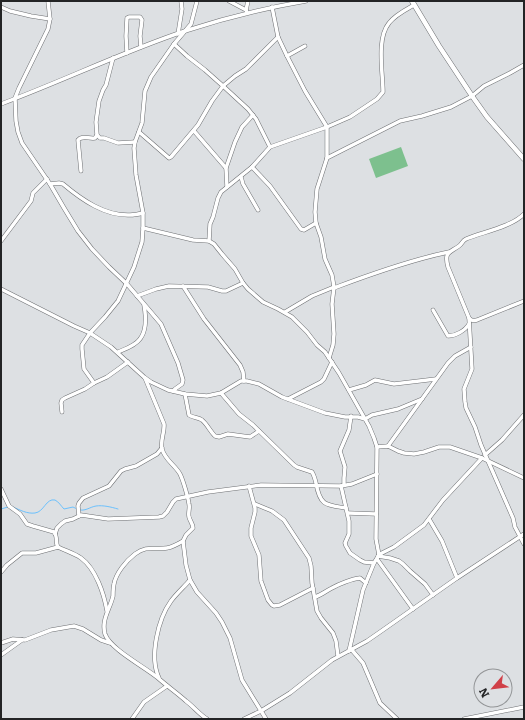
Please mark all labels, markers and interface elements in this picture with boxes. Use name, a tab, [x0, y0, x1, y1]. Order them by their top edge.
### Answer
north arrow	[473, 668, 513, 708]
text: N	[474, 685, 493, 701]

